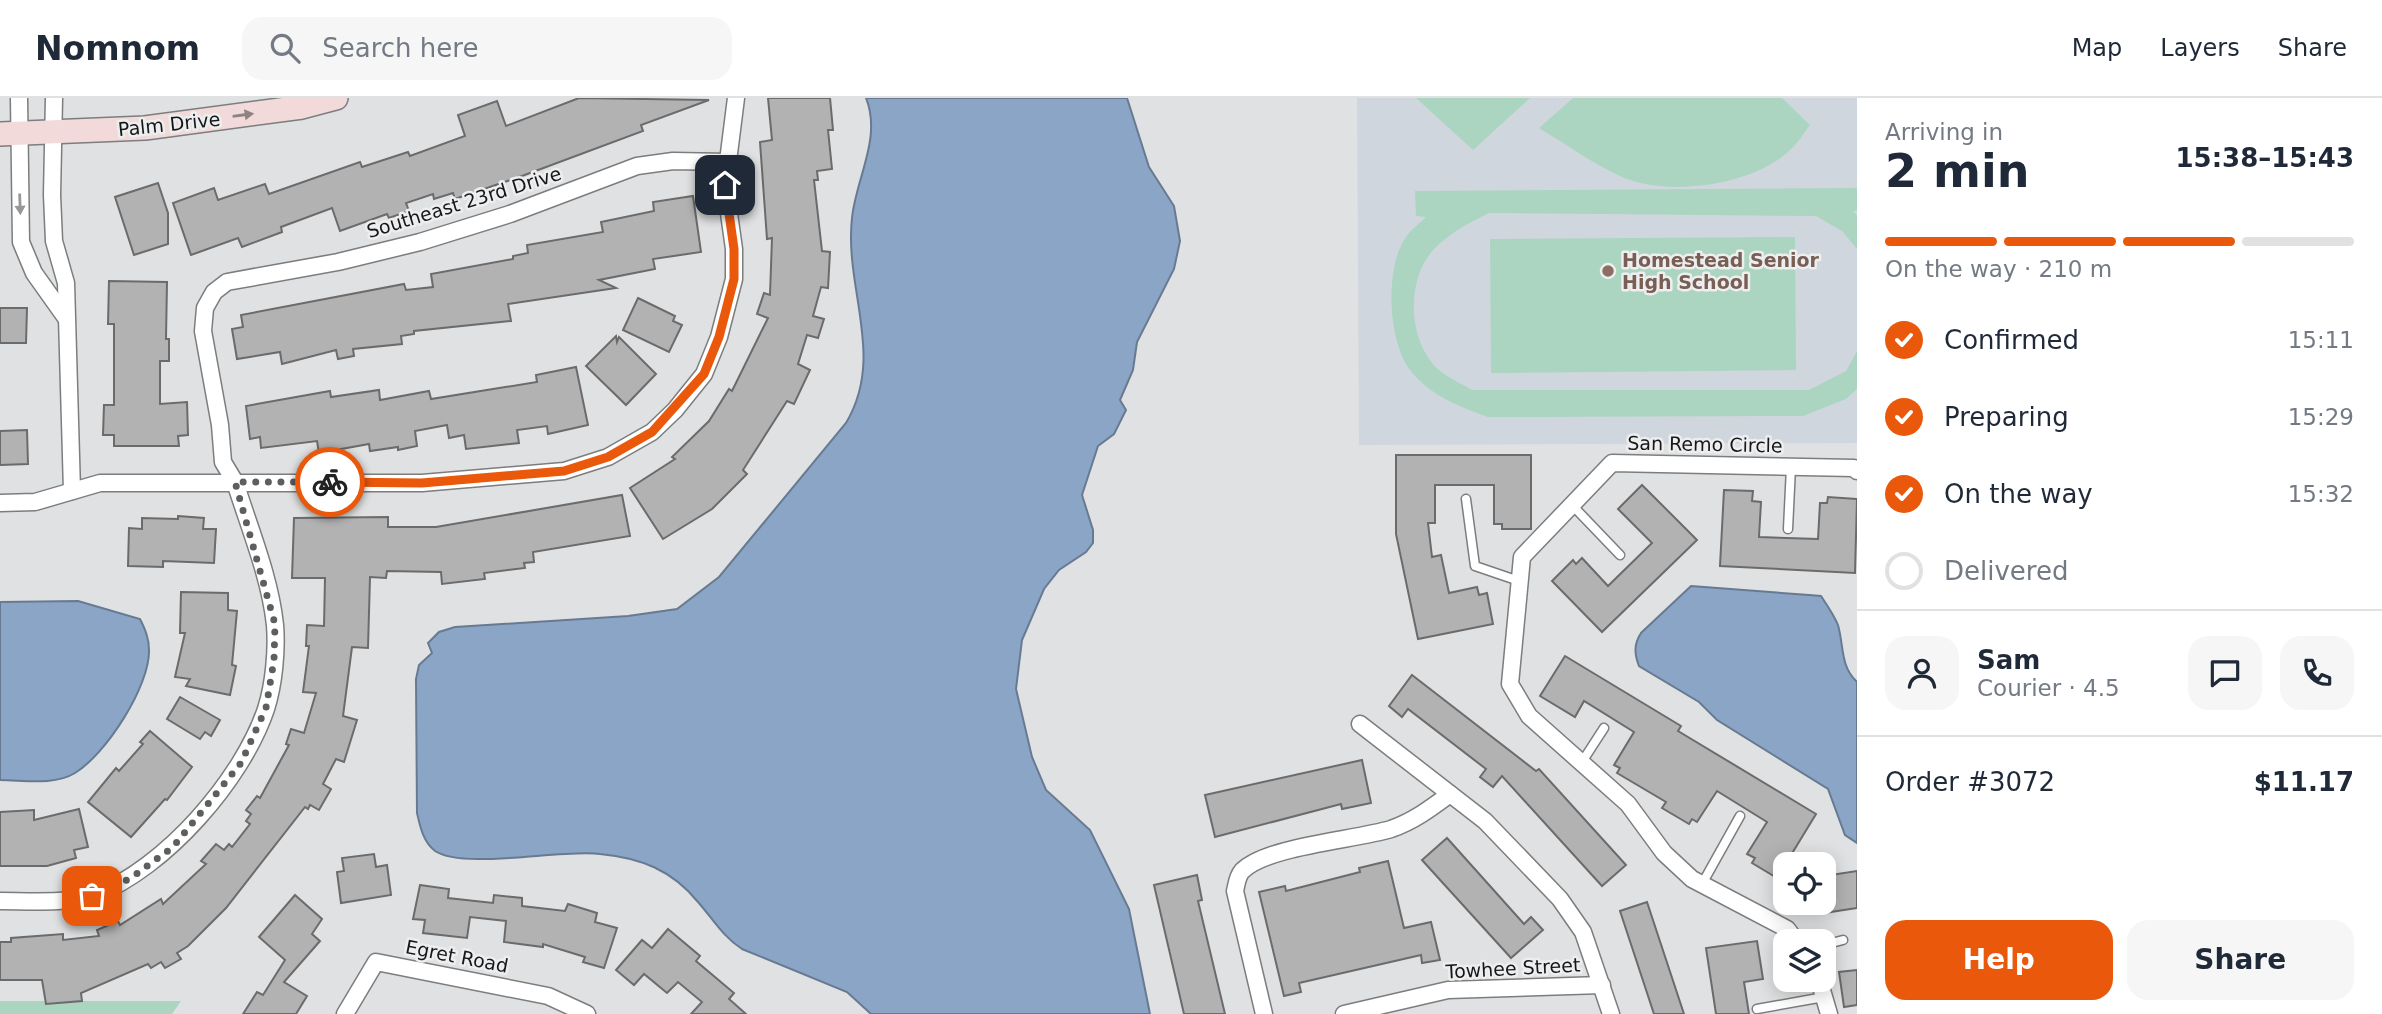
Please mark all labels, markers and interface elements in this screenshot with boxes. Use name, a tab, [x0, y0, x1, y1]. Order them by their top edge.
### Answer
search box	[242, 17, 732, 80]
text: Nomnom	[35, 29, 200, 68]
icon: search	[266, 29, 304, 67]
text: Search here	[322, 33, 478, 63]
text: Map	[2072, 34, 2122, 62]
text: Layers	[2160, 34, 2240, 62]
text: Share	[2278, 34, 2347, 62]
street label: Palm Drive	[117, 108, 221, 140]
one-way arrow	[232, 110, 254, 121]
text: Arriving in	[1885, 119, 2003, 145]
text: 15:38–15:43	[2175, 143, 2354, 173]
text: 2 min	[1885, 144, 2029, 198]
pin	[695, 155, 755, 215]
street label: Southeast 23rd Drive	[364, 162, 564, 242]
icon: home	[706, 166, 744, 204]
one-way arrow	[14, 193, 25, 215]
place label: Homestead Senior High School	[1622, 249, 1820, 293]
text: On the way · 210 m	[1885, 256, 2112, 282]
marker: Homestead Senior High School	[1600, 263, 1616, 279]
icon: check	[1885, 321, 1923, 359]
text: Confirmed	[1944, 325, 2079, 355]
text: 15:11	[2288, 327, 2354, 353]
icon: check	[1885, 398, 1923, 436]
text: Preparing	[1944, 402, 2069, 432]
text: 15:29	[2288, 404, 2354, 430]
street label: San Remo Circle	[1627, 432, 1783, 456]
courier	[295, 447, 365, 517]
icon: bike	[311, 463, 349, 501]
icon: check	[1885, 475, 1923, 513]
text: On the way	[1944, 479, 2093, 509]
text: 15:32	[2288, 481, 2354, 507]
text: Delivered	[1944, 556, 2068, 586]
button: person	[1885, 636, 1959, 710]
button: chat	[2188, 636, 2262, 710]
button: phone	[2280, 636, 2354, 710]
text: Sam	[1977, 645, 2040, 675]
text: Courier · 4.5	[1977, 675, 2120, 701]
text: Order #3072	[1885, 767, 2055, 797]
text: $11.17	[2254, 767, 2354, 797]
map controls	[1773, 852, 1836, 992]
button: locate	[1773, 852, 1836, 915]
pin	[62, 866, 122, 926]
icon: bag	[73, 877, 111, 915]
button: Help	[1885, 920, 2113, 1000]
button: Share	[2127, 920, 2354, 1000]
button: layers	[1773, 929, 1836, 992]
street label: Egret Road	[404, 935, 510, 977]
street label: Towhee Street	[1444, 953, 1581, 983]

